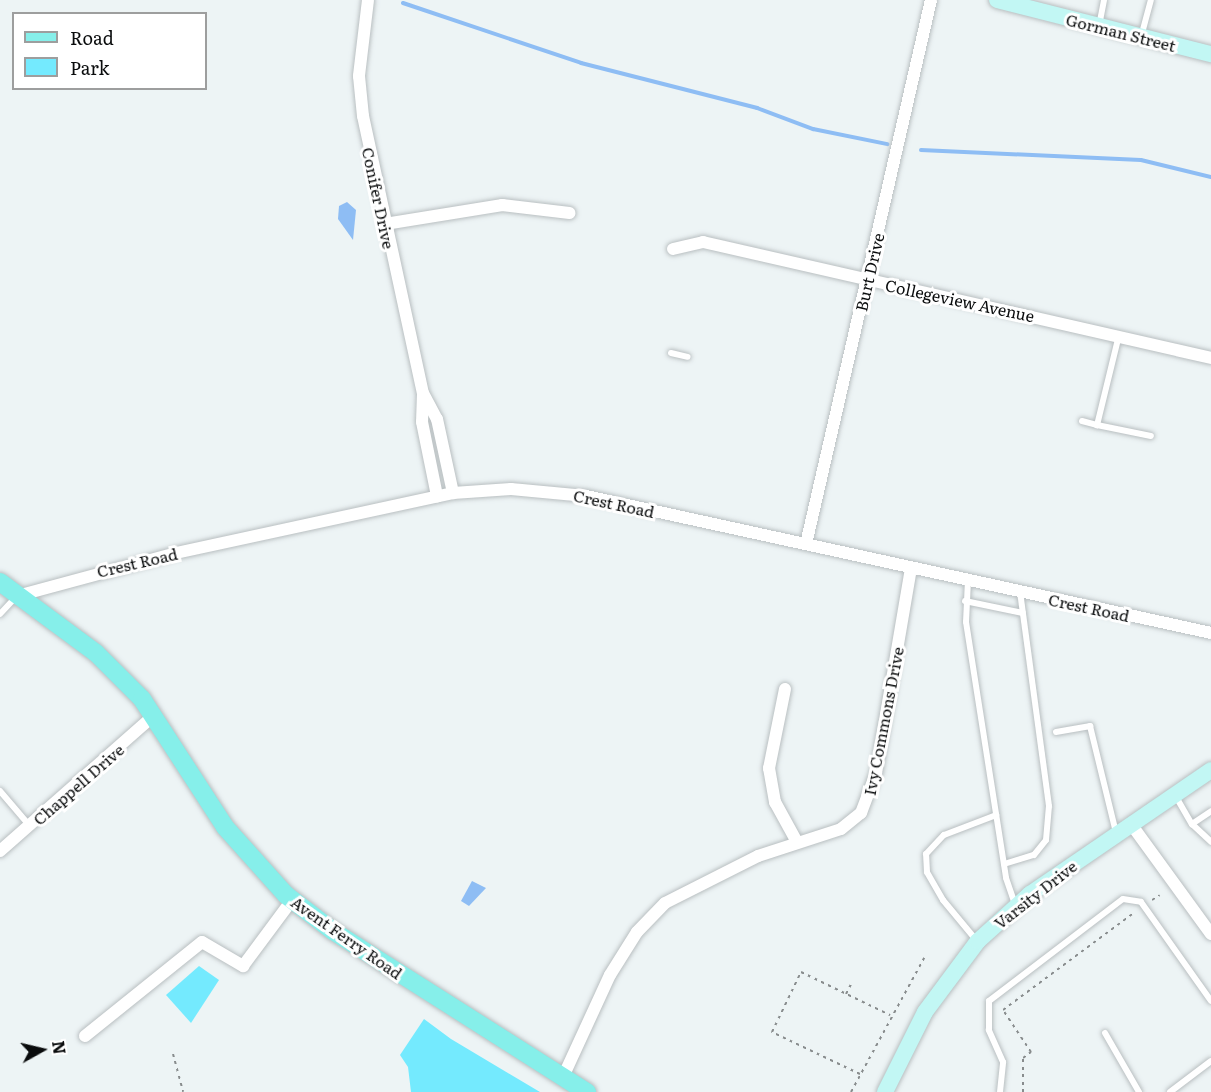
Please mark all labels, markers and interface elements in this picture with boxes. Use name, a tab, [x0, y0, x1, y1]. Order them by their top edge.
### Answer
street label: Gorman Street	[1064, 9, 1178, 55]
legend	[12, 12, 207, 90]
text: Road	[70, 24, 114, 51]
text: Park	[70, 54, 109, 81]
street label: Conifer Drive	[359, 145, 399, 251]
street label: Burt Drive	[851, 231, 887, 313]
street label: Collegeview Avenue	[884, 275, 1036, 325]
street label: Crest Road	[572, 485, 656, 521]
street label: Crest Road	[95, 543, 179, 581]
street label: Crest Road	[1047, 589, 1131, 625]
street label: Ivy Commons Drive	[859, 645, 907, 797]
street label: Chappell Drive	[29, 739, 127, 829]
street label: Varsity Drive	[990, 856, 1080, 932]
street label: Avent Ferry Road	[288, 892, 406, 982]
north arrow	[12, 1020, 72, 1080]
text: N	[47, 1039, 73, 1056]

